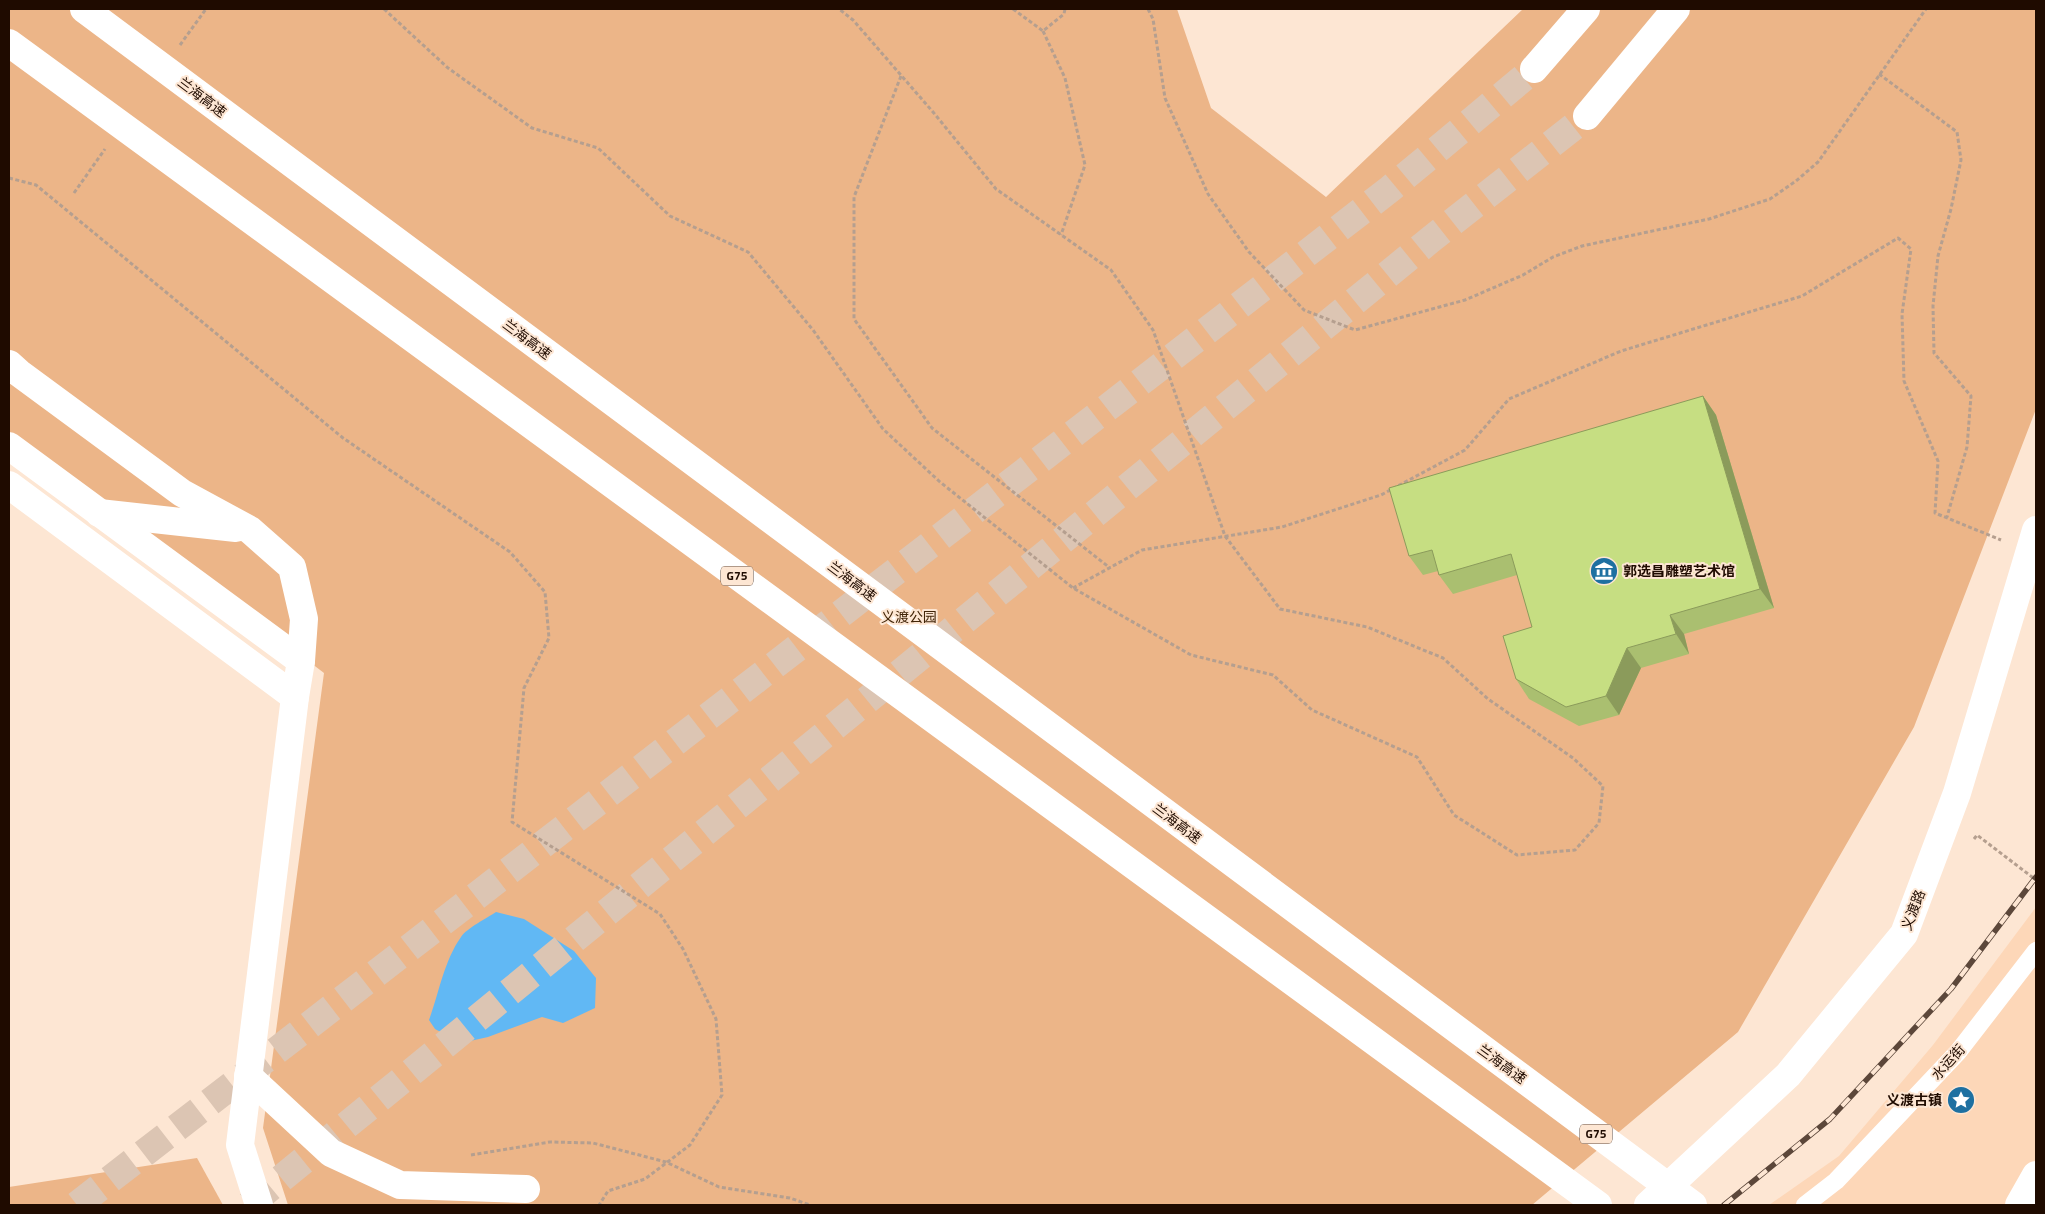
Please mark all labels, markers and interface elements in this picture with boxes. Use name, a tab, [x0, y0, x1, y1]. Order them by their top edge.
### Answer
street label: 兰海高速	[174, 71, 231, 122]
street label: 兰海高速	[499, 313, 556, 364]
street label: 兰海高速	[824, 555, 881, 606]
museum icon: 郭选昌雕塑艺术馆	[1589, 556, 1619, 586]
place label: 郭选昌雕塑艺术馆	[1623, 560, 1735, 581]
road number: G75	[721, 566, 753, 586]
park label: 义渡公园	[881, 606, 937, 627]
street label: 兰海高速	[1149, 797, 1206, 848]
street label: 义渡路	[1895, 886, 1930, 933]
street label: 兰海高速	[1473, 1039, 1531, 1089]
street label: 水运街	[1926, 1039, 1969, 1084]
place icon: 义渡古镇	[1946, 1085, 1976, 1115]
place label: 义渡古镇	[1886, 1089, 1942, 1110]
road number: G75	[1580, 1124, 1612, 1144]

